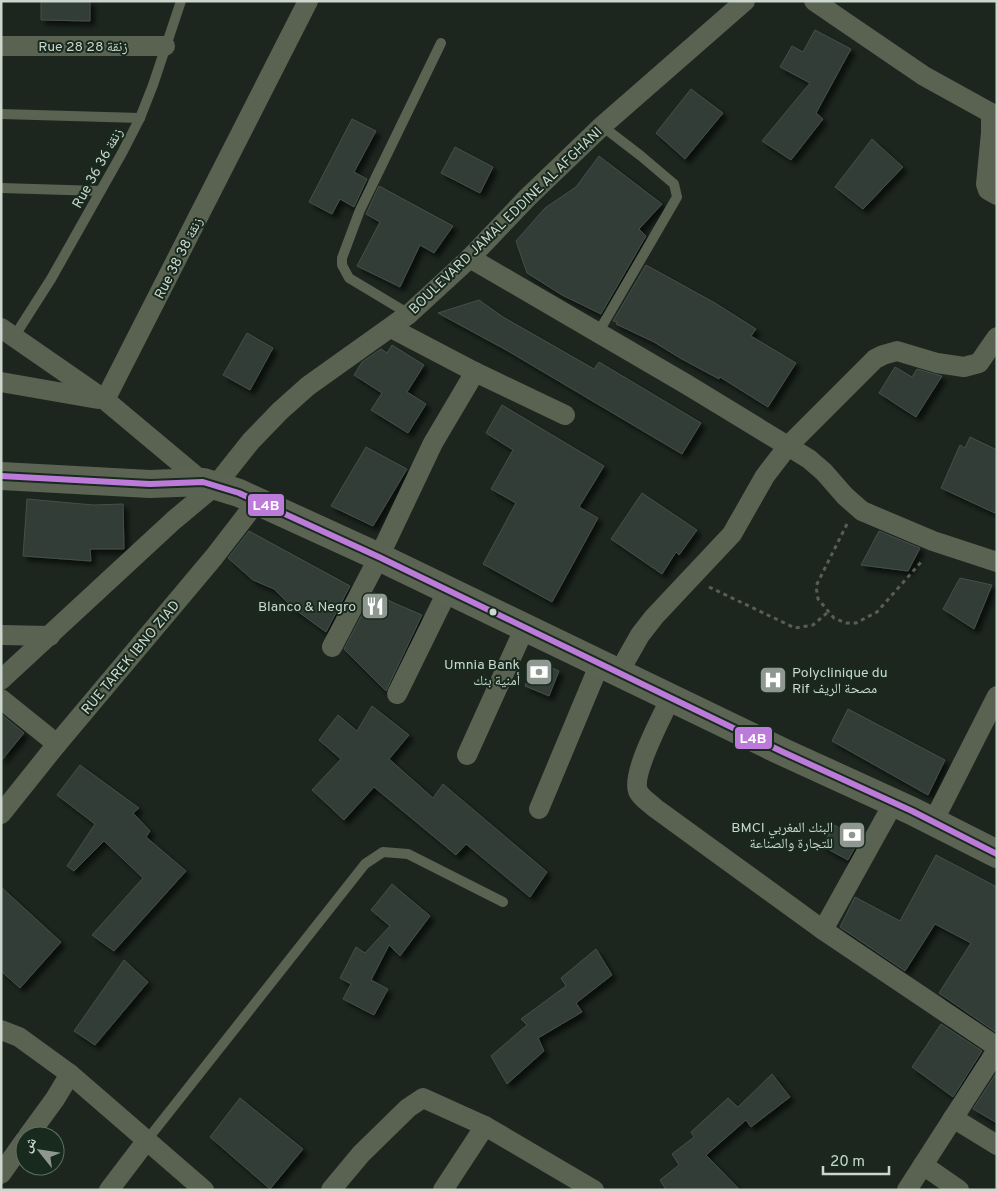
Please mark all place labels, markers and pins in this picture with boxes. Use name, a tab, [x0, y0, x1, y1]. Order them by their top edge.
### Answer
restaurant icon: Blanco & Negro	[360, 591, 390, 621]
place label: Blanco & Negro	[258, 599, 356, 616]
unlabelled marker	[488, 607, 498, 617]
place label: Umnia Bank أمنية بنك	[444, 657, 520, 690]
bank icon: Umnia Bank أمنية بنك	[524, 657, 554, 687]
hospital icon: Polyclinique du Rif مصحة الريف	[758, 665, 788, 695]
place label: Polyclinique du Rif مصحة الريف	[792, 665, 888, 698]
place label: BMCI البنك المغربي للتجارة والصناعة	[731, 820, 833, 853]
bank icon: BMCI البنك المغربي للتجارة والصناعة	[837, 820, 867, 850]

